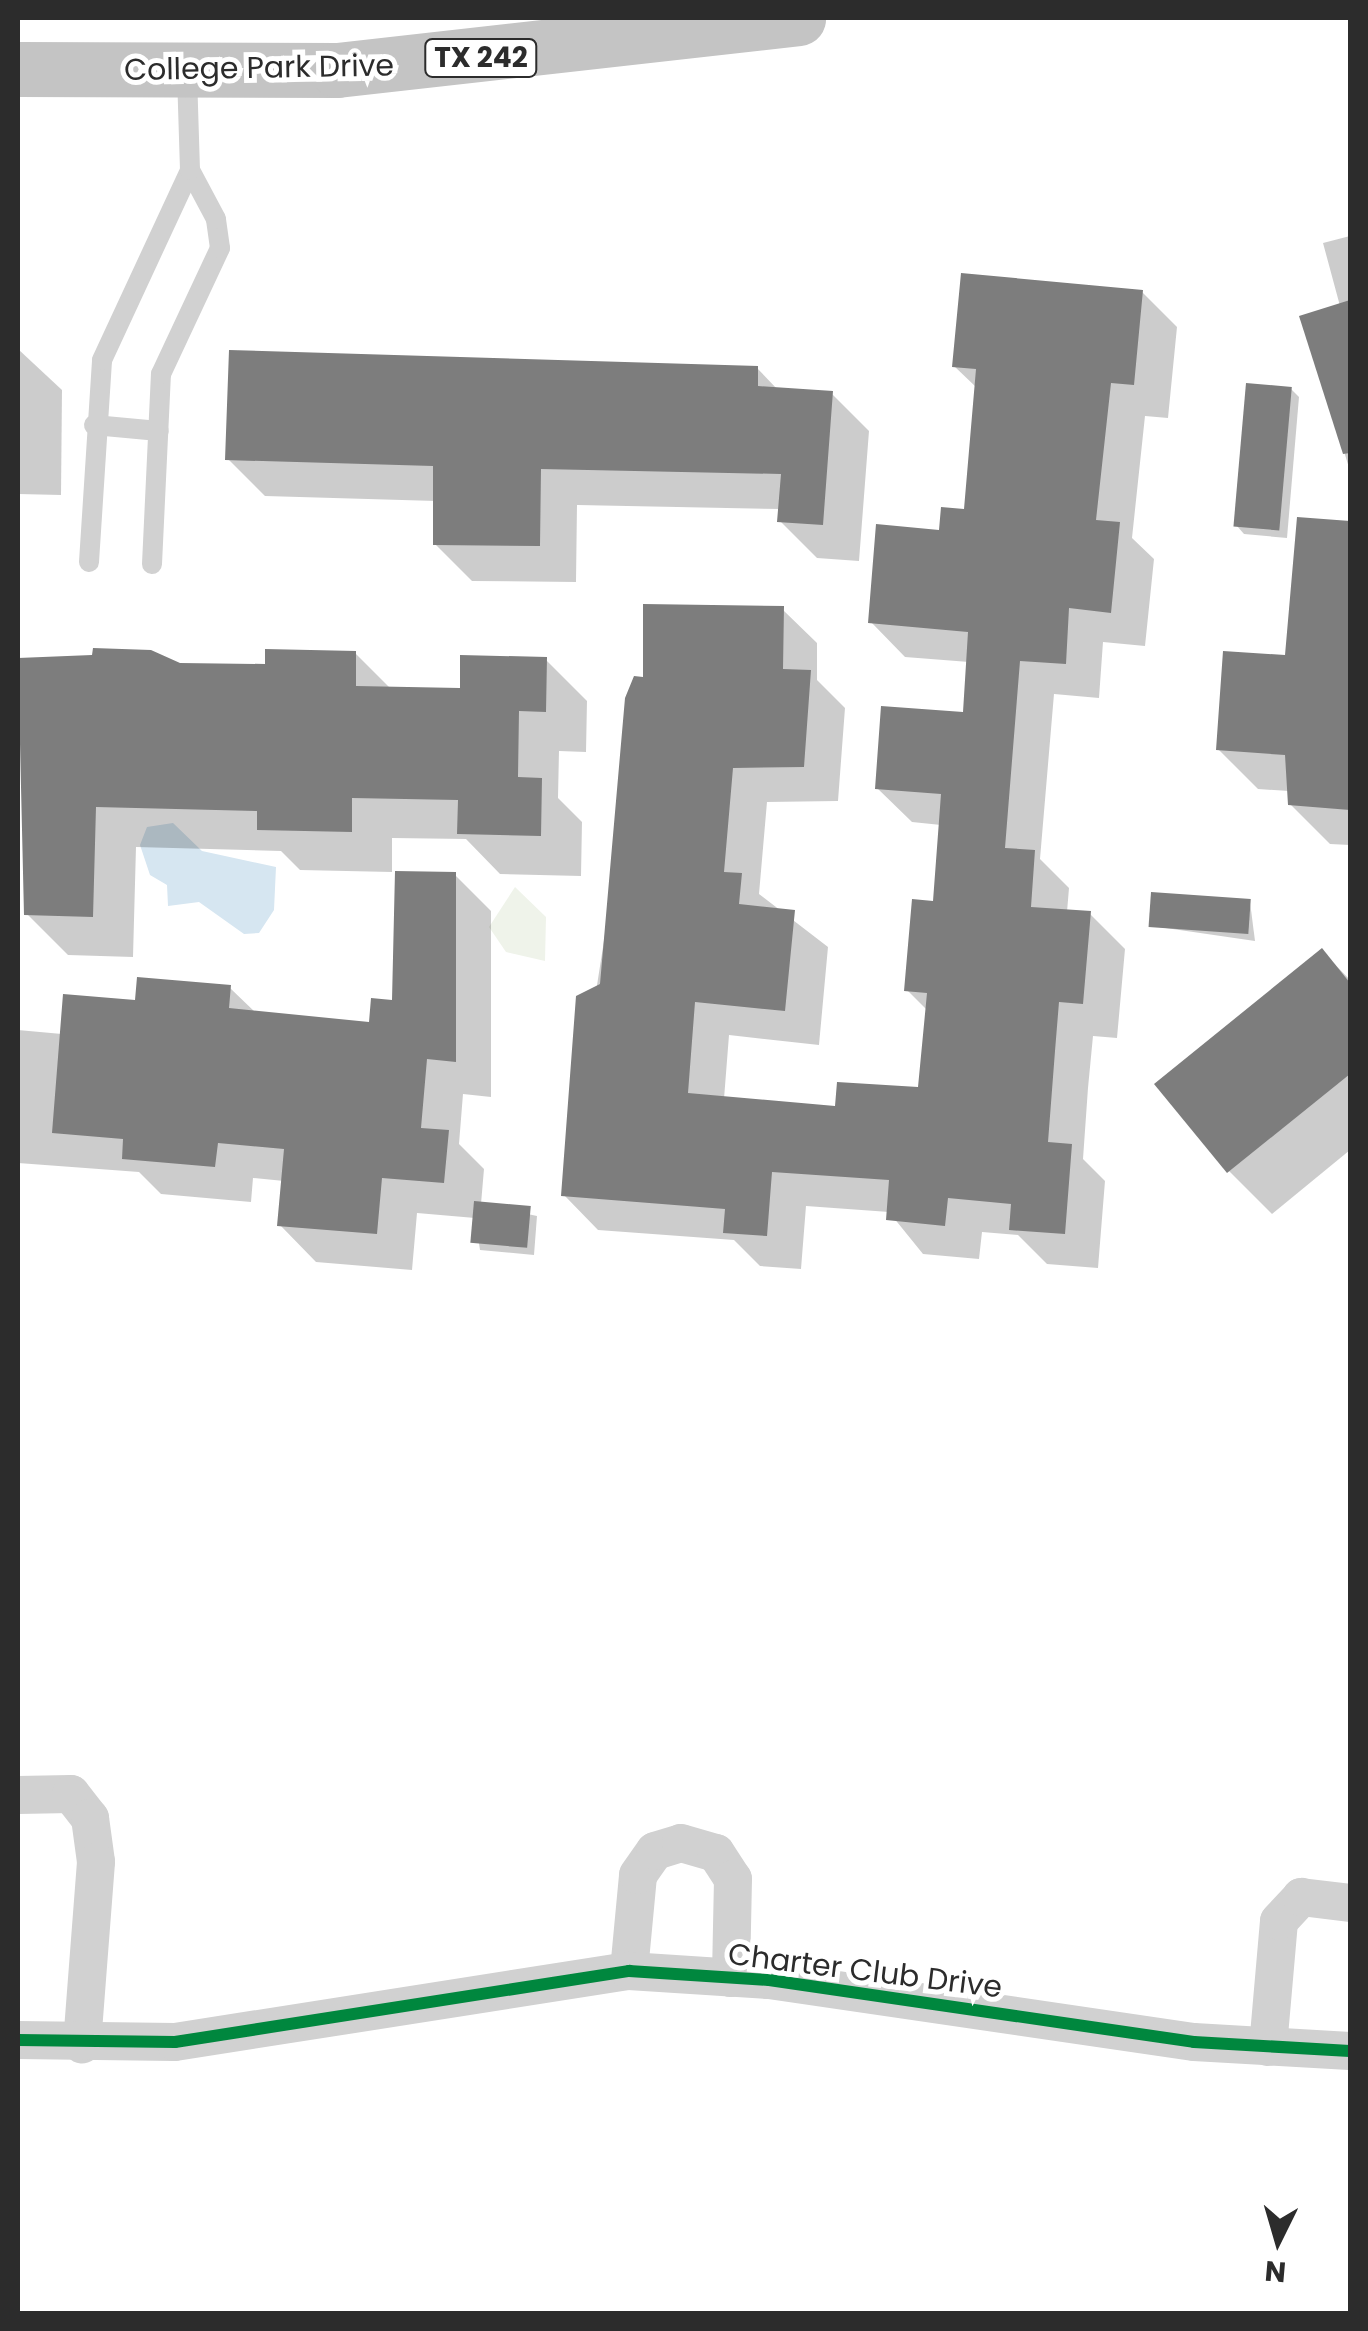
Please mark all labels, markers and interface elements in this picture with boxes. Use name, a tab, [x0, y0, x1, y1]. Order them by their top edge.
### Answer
road number: TX 242	[424, 35, 538, 81]
street label: College Park Drive	[124, 48, 394, 88]
street label: Charter Club Drive	[726, 1936, 1004, 2006]
north arrow	[1228, 2191, 1328, 2291]
text: N	[1263, 2251, 1288, 2292]

